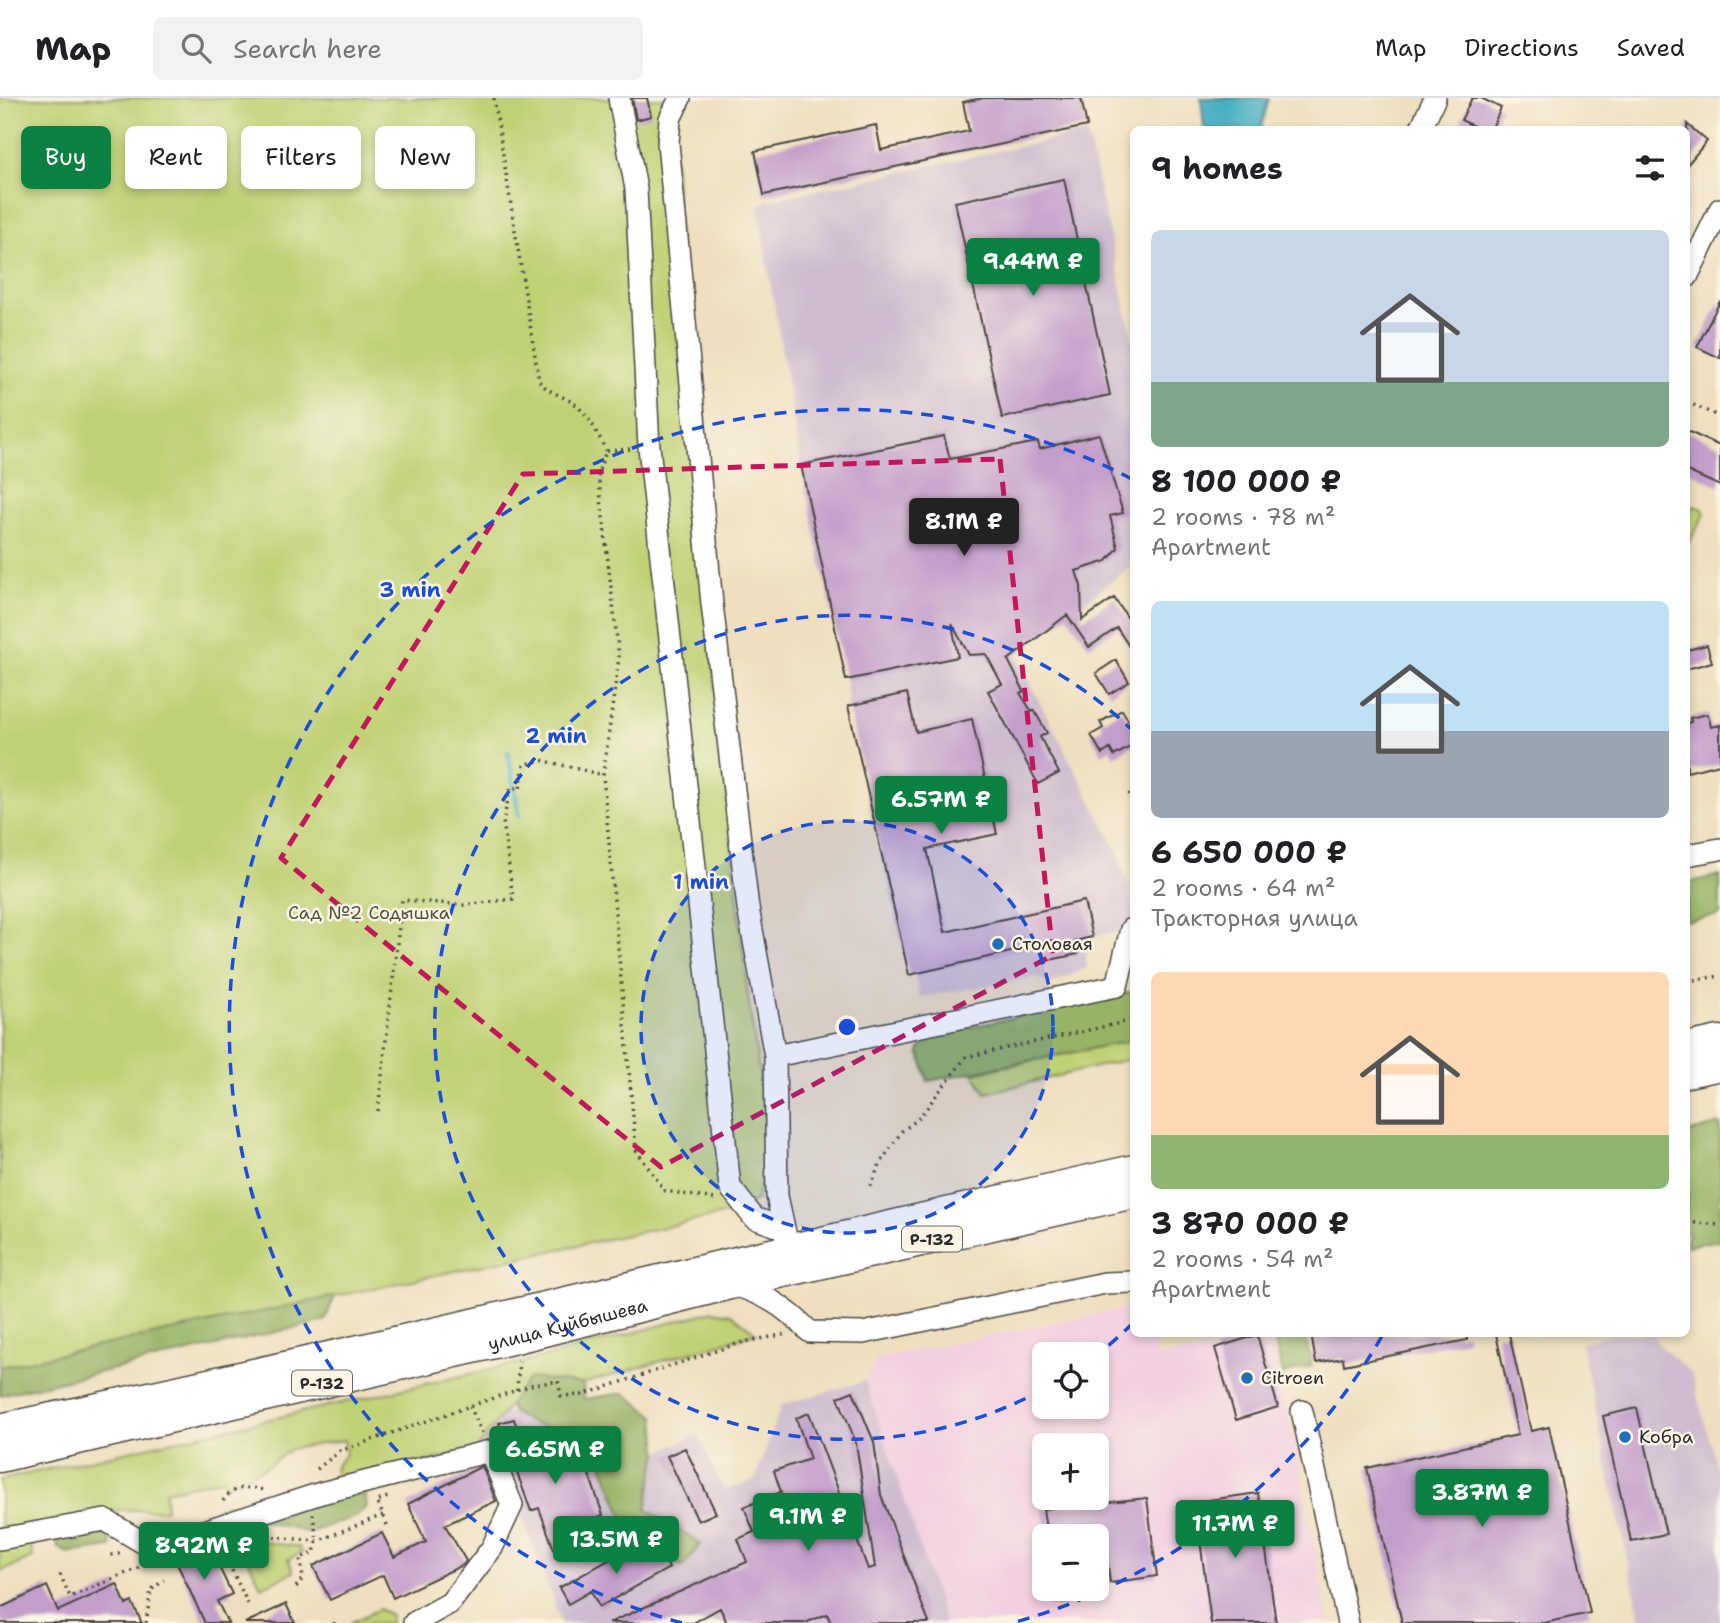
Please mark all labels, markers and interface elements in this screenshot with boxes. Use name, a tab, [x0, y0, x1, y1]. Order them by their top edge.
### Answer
search box	[153, 17, 643, 80]
text: Map	[35, 26, 111, 71]
icon: search	[177, 29, 215, 67]
text: Search here	[233, 31, 382, 66]
text: Map	[1375, 32, 1426, 64]
text: Directions	[1464, 32, 1579, 64]
text: Saved	[1617, 32, 1685, 64]
chip: Buy	[21, 126, 111, 189]
chip: Rent	[125, 126, 227, 189]
chip: Filters	[241, 126, 361, 189]
chip: New	[375, 126, 475, 189]
text: 9 homes	[1151, 148, 1283, 189]
icon: filters	[1631, 149, 1669, 187]
pin: 9.44M ₽	[968, 238, 1098, 298]
text: 9.44M ₽	[983, 246, 1083, 276]
icon: home	[1347, 275, 1473, 401]
text: 8 100 000 ₽	[1151, 461, 1342, 502]
pin: 8.1M ₽	[907, 498, 1021, 558]
text: 2 rooms · 78 m²	[1151, 502, 1335, 532]
text: 8.1M ₽	[925, 506, 1003, 536]
text: Apartment	[1151, 532, 1271, 562]
text: 3 min	[379, 576, 441, 604]
icon: home	[1347, 646, 1473, 772]
text: 2 min	[525, 722, 587, 750]
pin: 6.57M ₽	[876, 776, 1006, 836]
text: 6.57M ₽	[891, 784, 991, 814]
text: 6 650 000 ₽	[1151, 832, 1347, 873]
text: 1 min	[673, 868, 729, 896]
text: 2 rooms · 64 m²	[1151, 873, 1335, 903]
park label: Сад №2 Содышка	[288, 901, 450, 925]
text: Тракторная улица	[1151, 903, 1358, 933]
place label: Столовая	[1012, 932, 1093, 956]
marker: Столовая	[990, 936, 1006, 952]
centre of rings	[835, 1015, 859, 1039]
icon: home	[1347, 1017, 1473, 1143]
text: 3 870 000 ₽	[1151, 1203, 1349, 1244]
road number: Р-132	[902, 1226, 962, 1252]
text: 2 rooms · 54 m²	[1151, 1244, 1334, 1274]
text: Apartment	[1151, 1274, 1271, 1304]
street label: улица Куйбышева	[486, 1293, 650, 1356]
map controls	[1032, 1342, 1109, 1601]
button: locate	[1032, 1342, 1109, 1419]
place label: Citroen	[1261, 1366, 1324, 1390]
marker: Citroen	[1239, 1370, 1255, 1386]
road number: Р-132	[292, 1371, 352, 1396]
place label: Кобра	[1639, 1425, 1693, 1449]
pin: 6.65M ₽	[490, 1426, 620, 1486]
marker: Кобра	[1617, 1429, 1633, 1445]
button: +	[1032, 1433, 1109, 1510]
text: 6.65M ₽	[505, 1434, 605, 1464]
pin: 3.87M ₽	[1417, 1470, 1547, 1529]
text: 3.87M ₽	[1432, 1477, 1533, 1507]
pin: 9.1M ₽	[751, 1494, 865, 1553]
pin: 11.7M ₽	[1170, 1500, 1300, 1560]
text: 9.1M ₽	[769, 1501, 847, 1531]
text: 11.7M ₽	[1191, 1508, 1279, 1538]
pin: 13.5M ₽	[551, 1516, 681, 1576]
pin: 8.92M ₽	[139, 1522, 269, 1582]
text: 13.5M ₽	[569, 1524, 663, 1554]
button: −	[1032, 1524, 1109, 1601]
text: 8.92M ₽	[155, 1530, 253, 1560]

